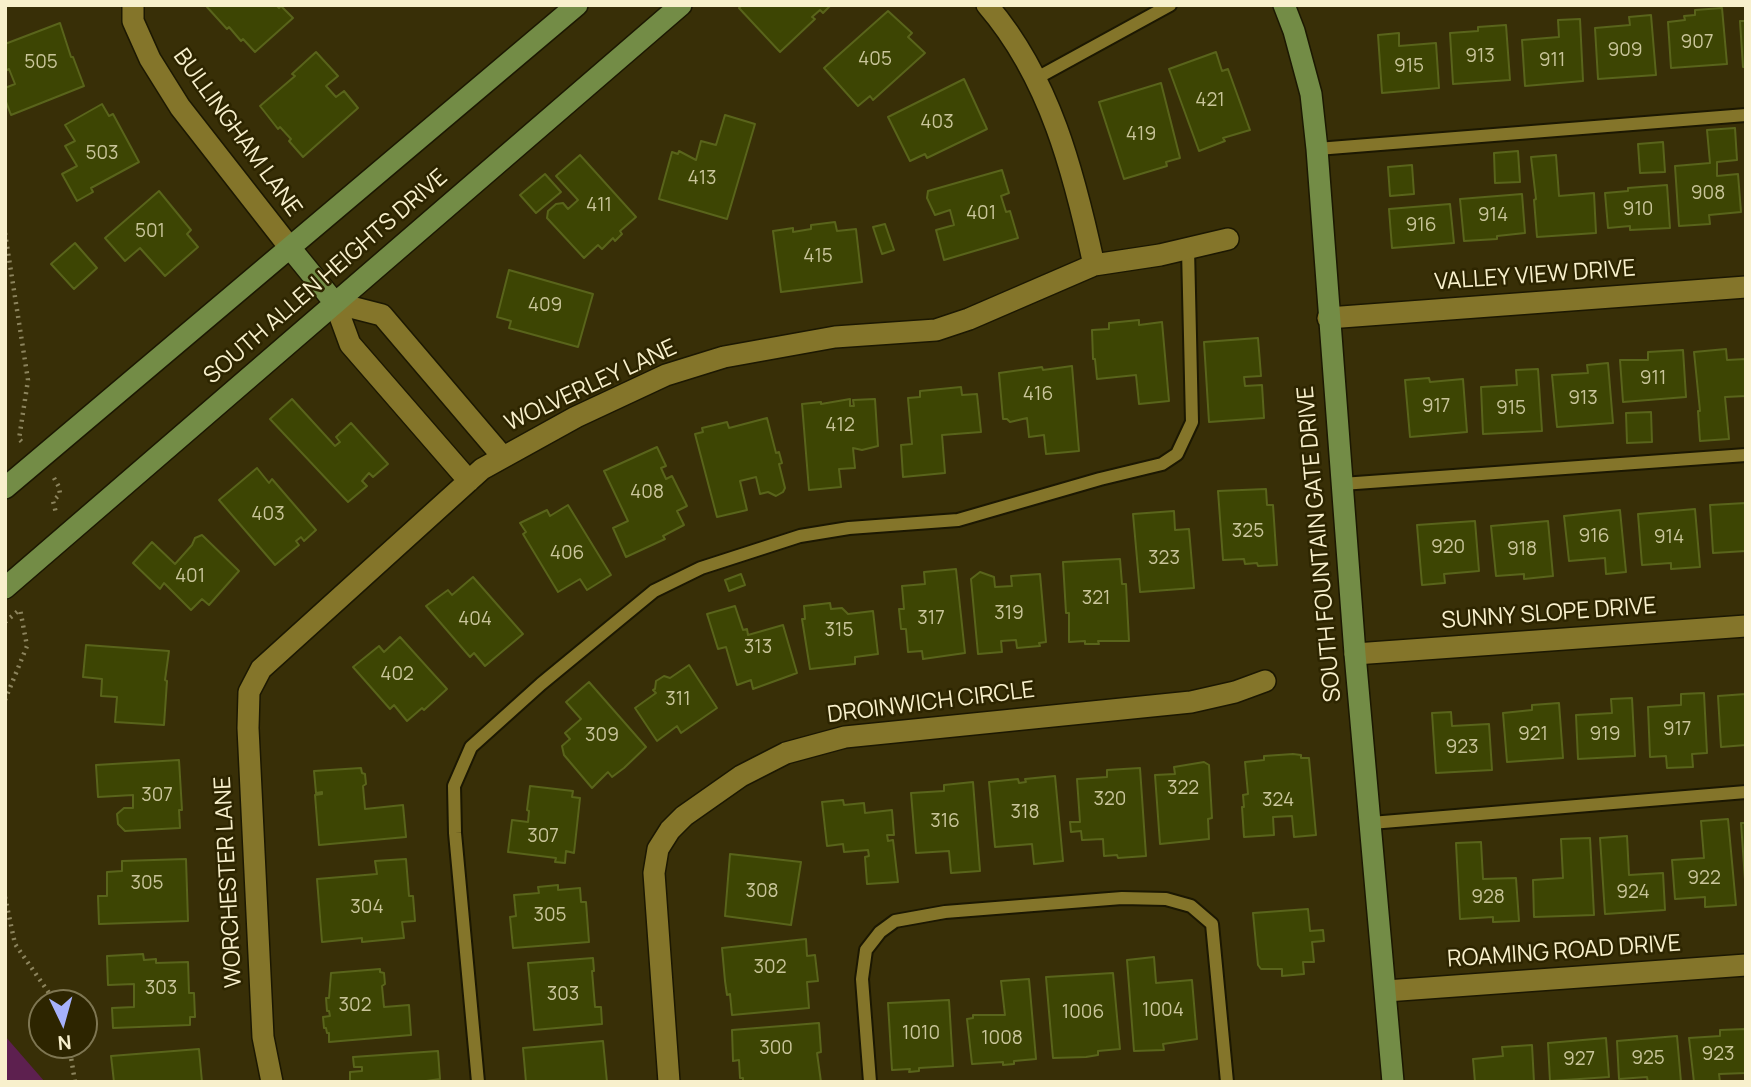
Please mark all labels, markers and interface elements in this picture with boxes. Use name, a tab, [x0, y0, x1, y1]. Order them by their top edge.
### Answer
house number: 907	[1681, 32, 1713, 54]
house number: 909	[1607, 40, 1643, 62]
street label: BULLINGHAM LANE	[167, 44, 307, 222]
house number: 913	[1465, 46, 1495, 68]
house number: 405	[858, 49, 892, 71]
house number: 911	[1539, 50, 1565, 72]
house number: 505	[24, 52, 58, 74]
house number: 915	[1394, 56, 1424, 78]
house number: 421	[1195, 90, 1225, 112]
house number: 403	[920, 112, 954, 134]
house number: 419	[1126, 124, 1156, 146]
house number: 503	[85, 143, 119, 165]
street label: SOUTH ALLEN HEIGHTS DRIVE	[199, 164, 453, 390]
house number: 413	[687, 168, 717, 190]
house number: 908	[1691, 183, 1725, 205]
house number: 411	[586, 195, 612, 217]
house number: 910	[1623, 199, 1653, 221]
house number: 401	[966, 203, 996, 225]
house number: 914	[1478, 205, 1508, 227]
house number: 916	[1406, 215, 1436, 237]
house number: 501	[135, 221, 165, 243]
house number: 415	[803, 246, 833, 268]
street label: VALLEY VIEW DRIVE	[1433, 255, 1637, 297]
house number: 409	[528, 295, 562, 317]
street label: WOLVERLEY LANE	[501, 334, 681, 438]
house number: 911	[1640, 368, 1666, 390]
house number: 416	[1023, 384, 1053, 406]
street label: SOUTH FOUNTAIN GATE DRIVE	[1292, 385, 1348, 703]
house number: 913	[1568, 388, 1598, 410]
house number: 917	[1422, 396, 1450, 418]
house number: 915	[1496, 398, 1526, 420]
house number: 412	[825, 415, 855, 437]
house number: 408	[630, 482, 664, 504]
house number: 403	[251, 504, 285, 526]
house number: 325	[1232, 521, 1264, 543]
house number: 916	[1579, 526, 1609, 548]
house number: 914	[1654, 527, 1684, 549]
house number: 920	[1431, 537, 1465, 559]
house number: 918	[1507, 539, 1537, 561]
house number: 406	[550, 543, 584, 565]
house number: 323	[1148, 548, 1180, 570]
house number: 401	[175, 566, 205, 588]
house number: 321	[1082, 588, 1110, 610]
street label: SUNNY SLOPE DRIVE	[1441, 593, 1657, 635]
house number: 319	[994, 603, 1024, 625]
house number: 317	[917, 608, 945, 630]
house number: 404	[458, 609, 492, 631]
house number: 315	[825, 620, 853, 642]
house number: 313	[744, 637, 772, 659]
house number: 402	[380, 664, 414, 686]
street label: DROINWICH CIRCLE	[826, 677, 1036, 729]
house number: 311	[665, 689, 691, 711]
house number: 917	[1663, 719, 1691, 741]
house number: 921	[1518, 724, 1548, 746]
house number: 919	[1590, 724, 1620, 746]
house number: 309	[585, 725, 619, 747]
house number: 923	[1445, 737, 1479, 759]
street label: WORCHESTER LANE	[210, 775, 248, 989]
house number: 322	[1167, 778, 1199, 800]
house number: 307	[141, 785, 173, 807]
house number: 320	[1094, 789, 1126, 811]
house number: 324	[1262, 790, 1294, 812]
house number: 318	[1011, 802, 1039, 824]
house number: 316	[930, 811, 960, 833]
house number: 307	[527, 826, 559, 848]
house number: 922	[1687, 868, 1721, 890]
house number: 305	[130, 873, 164, 895]
house number: 308	[745, 881, 779, 903]
house number: 924	[1616, 882, 1650, 904]
house number: 928	[1471, 887, 1505, 909]
house number: 304	[350, 897, 384, 919]
house number: 305	[533, 905, 567, 927]
street label: ROAMING ROAD DRIVE	[1446, 930, 1682, 974]
house number: 302	[754, 957, 786, 979]
house number: 303	[145, 978, 177, 1000]
house number: 303	[547, 984, 579, 1006]
north arrow	[28, 989, 98, 1059]
house number: 302	[339, 995, 371, 1017]
house number: 1004	[1142, 1000, 1184, 1022]
house number: 1006	[1062, 1002, 1104, 1024]
house number: 1010	[902, 1023, 940, 1045]
house number: 1008	[981, 1028, 1023, 1050]
text: N	[57, 1029, 73, 1056]
house number: 300	[759, 1038, 793, 1060]
house number: 923	[1701, 1044, 1735, 1066]
house number: 925	[1631, 1048, 1665, 1070]
house number: 927	[1563, 1049, 1595, 1071]

